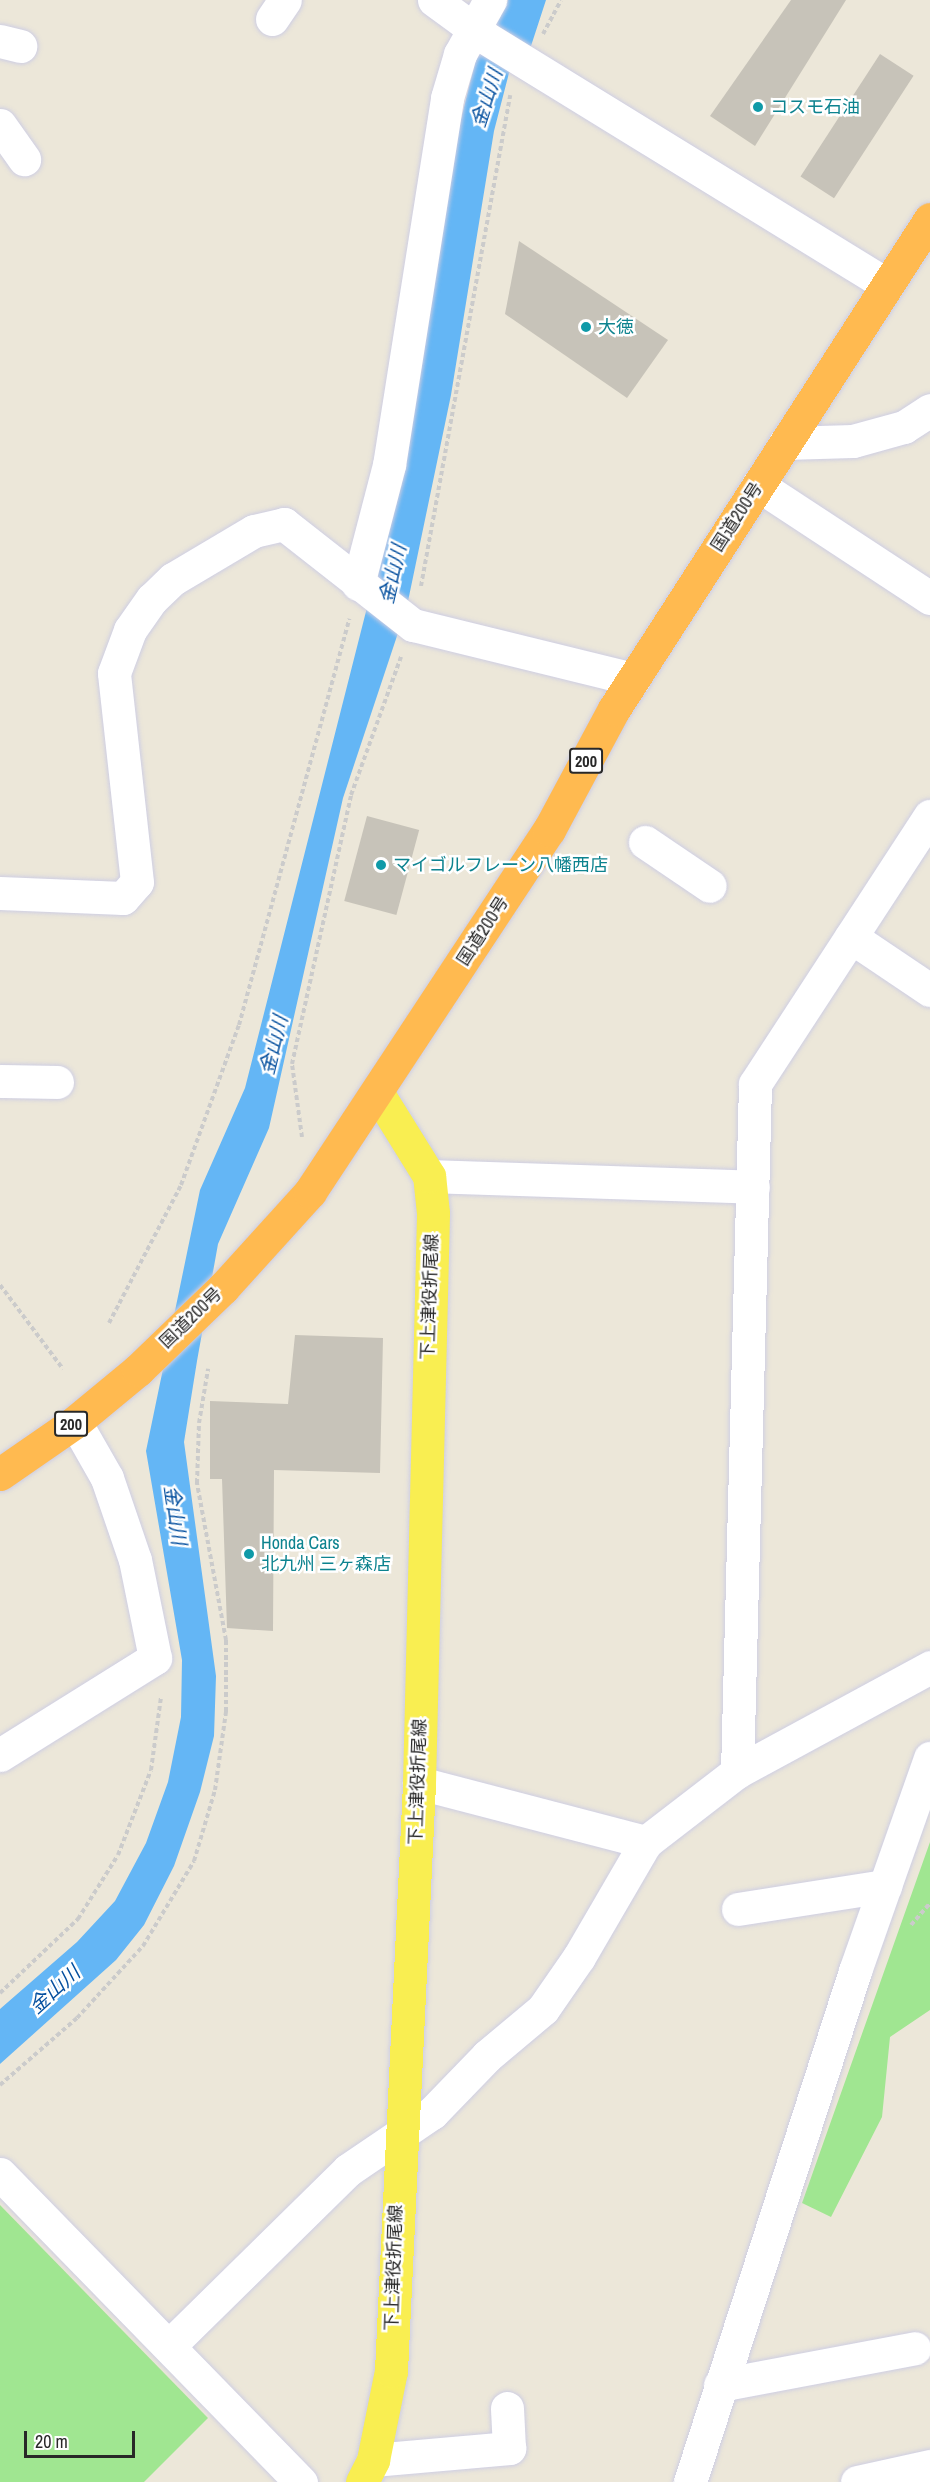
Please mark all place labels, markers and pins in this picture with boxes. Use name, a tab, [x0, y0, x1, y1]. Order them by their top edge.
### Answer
place label: コスモ石油	[770, 96, 860, 118]
marker: コスモ石油	[751, 100, 765, 114]
place label: 大徳	[598, 316, 634, 338]
marker: 大徳	[579, 320, 593, 334]
place label: マイゴルフレーン八幡西店	[393, 854, 609, 876]
marker: マイゴルフレーン八幡西店	[374, 858, 388, 872]
place label: Honda Cars 北九州 三ヶ森店	[261, 1533, 391, 1576]
marker: Honda Cars 北九州 三ヶ森店	[242, 1547, 256, 1561]

